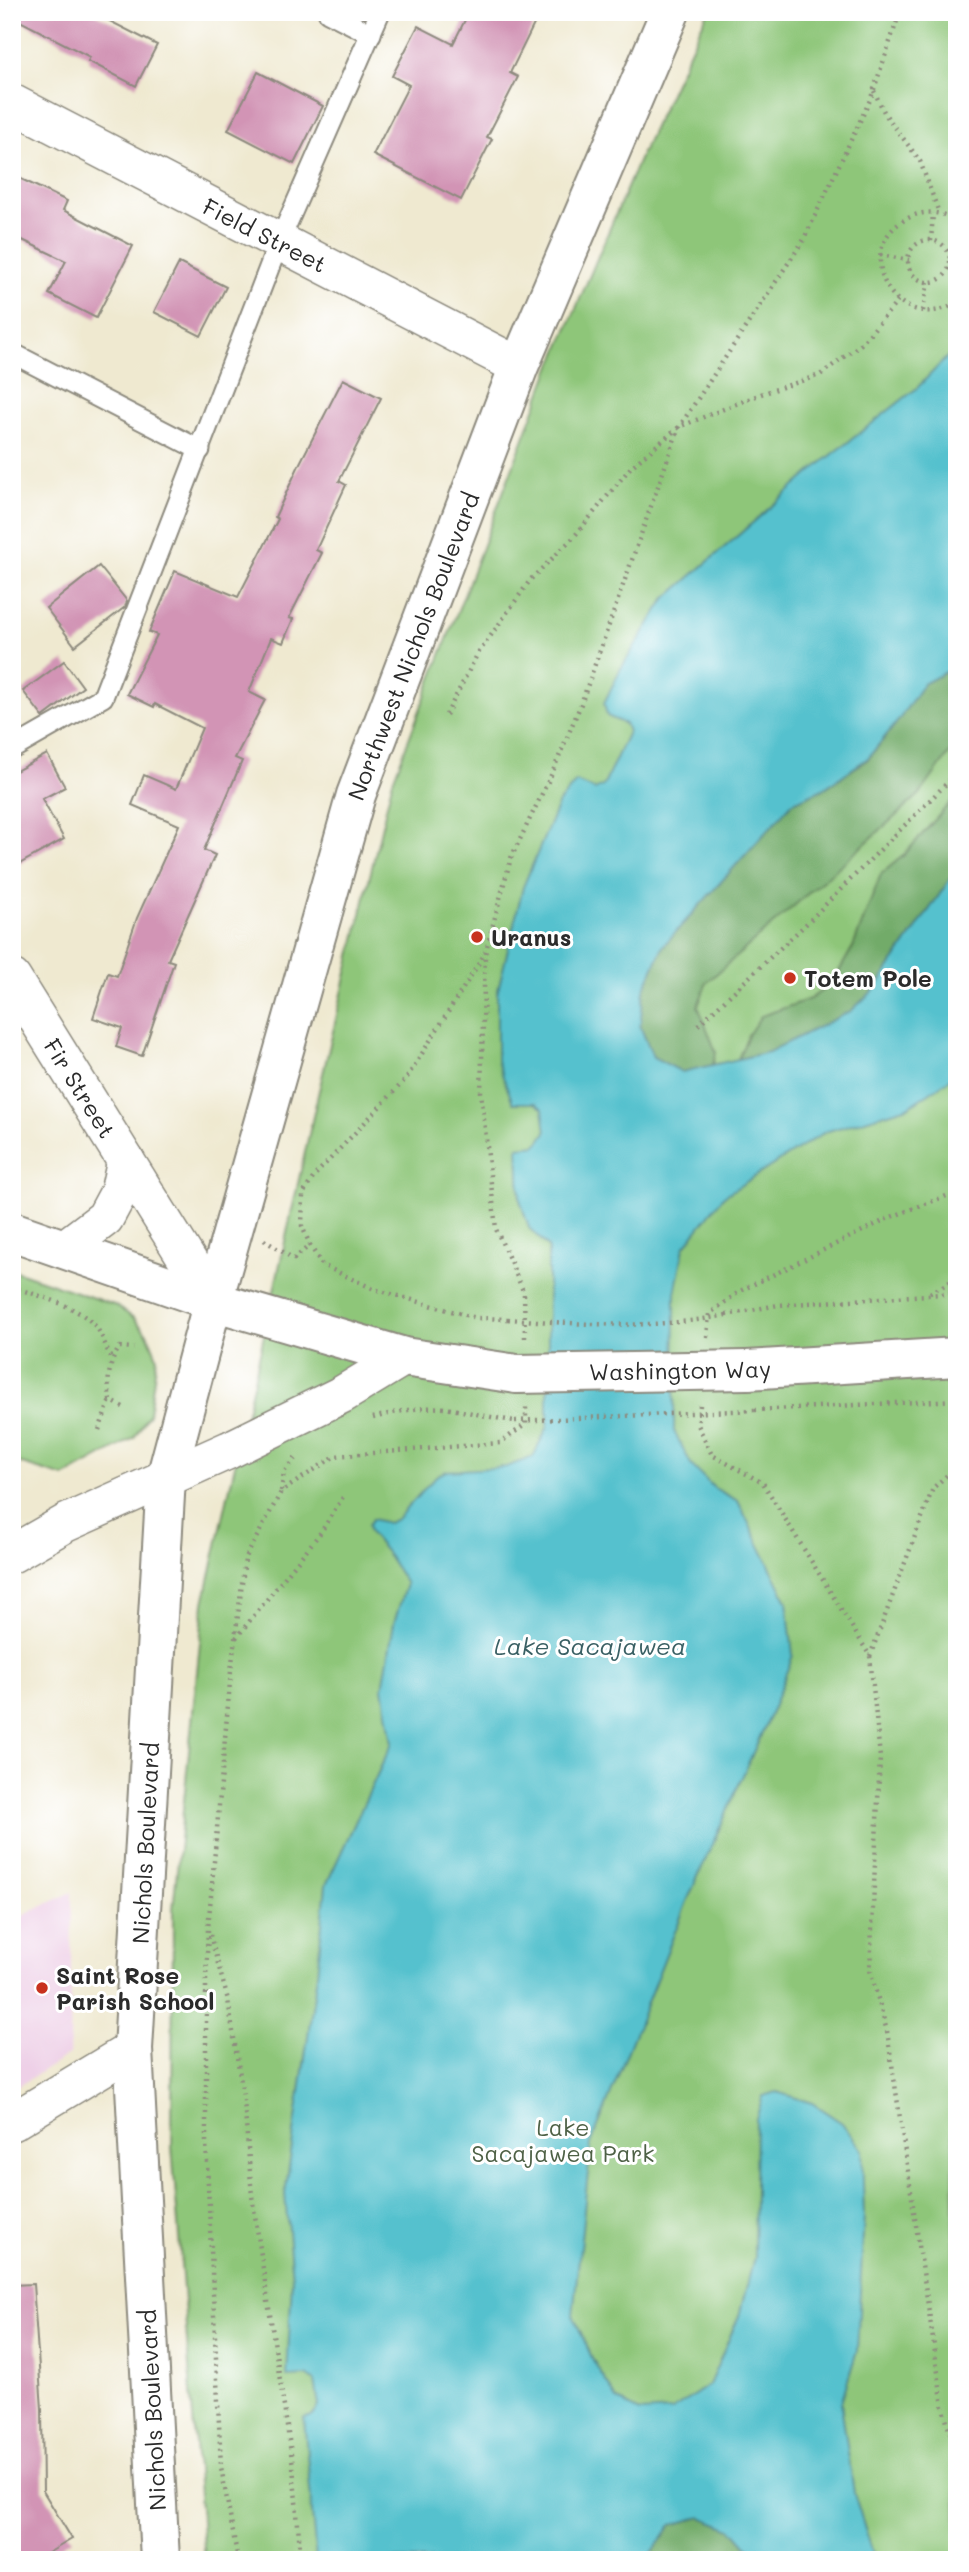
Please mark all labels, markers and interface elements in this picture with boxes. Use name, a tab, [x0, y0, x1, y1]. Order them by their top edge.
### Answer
street label: Field Street	[198, 191, 332, 279]
street label: Northwest Nichols Boulevard	[340, 488, 486, 804]
place label: Uranus	[491, 922, 571, 952]
marker: Uranus	[469, 929, 485, 945]
place label: Totem Pole	[804, 963, 932, 993]
marker: Totem Pole	[782, 970, 798, 986]
street label: Fir Street	[38, 1033, 122, 1143]
street label: Washington Way	[589, 1353, 771, 1387]
water label: Lake Sacajawea	[494, 1630, 686, 1661]
street label: Nichols Boulevard	[125, 1742, 165, 1944]
place label: Saint Rose Parish School	[56, 1960, 214, 2016]
marker: Saint Rose Parish School	[34, 1980, 50, 1996]
park label: Lake Sacajawea Park	[471, 2112, 655, 2168]
street label: Nichols Boulevard	[132, 2309, 172, 2511]

